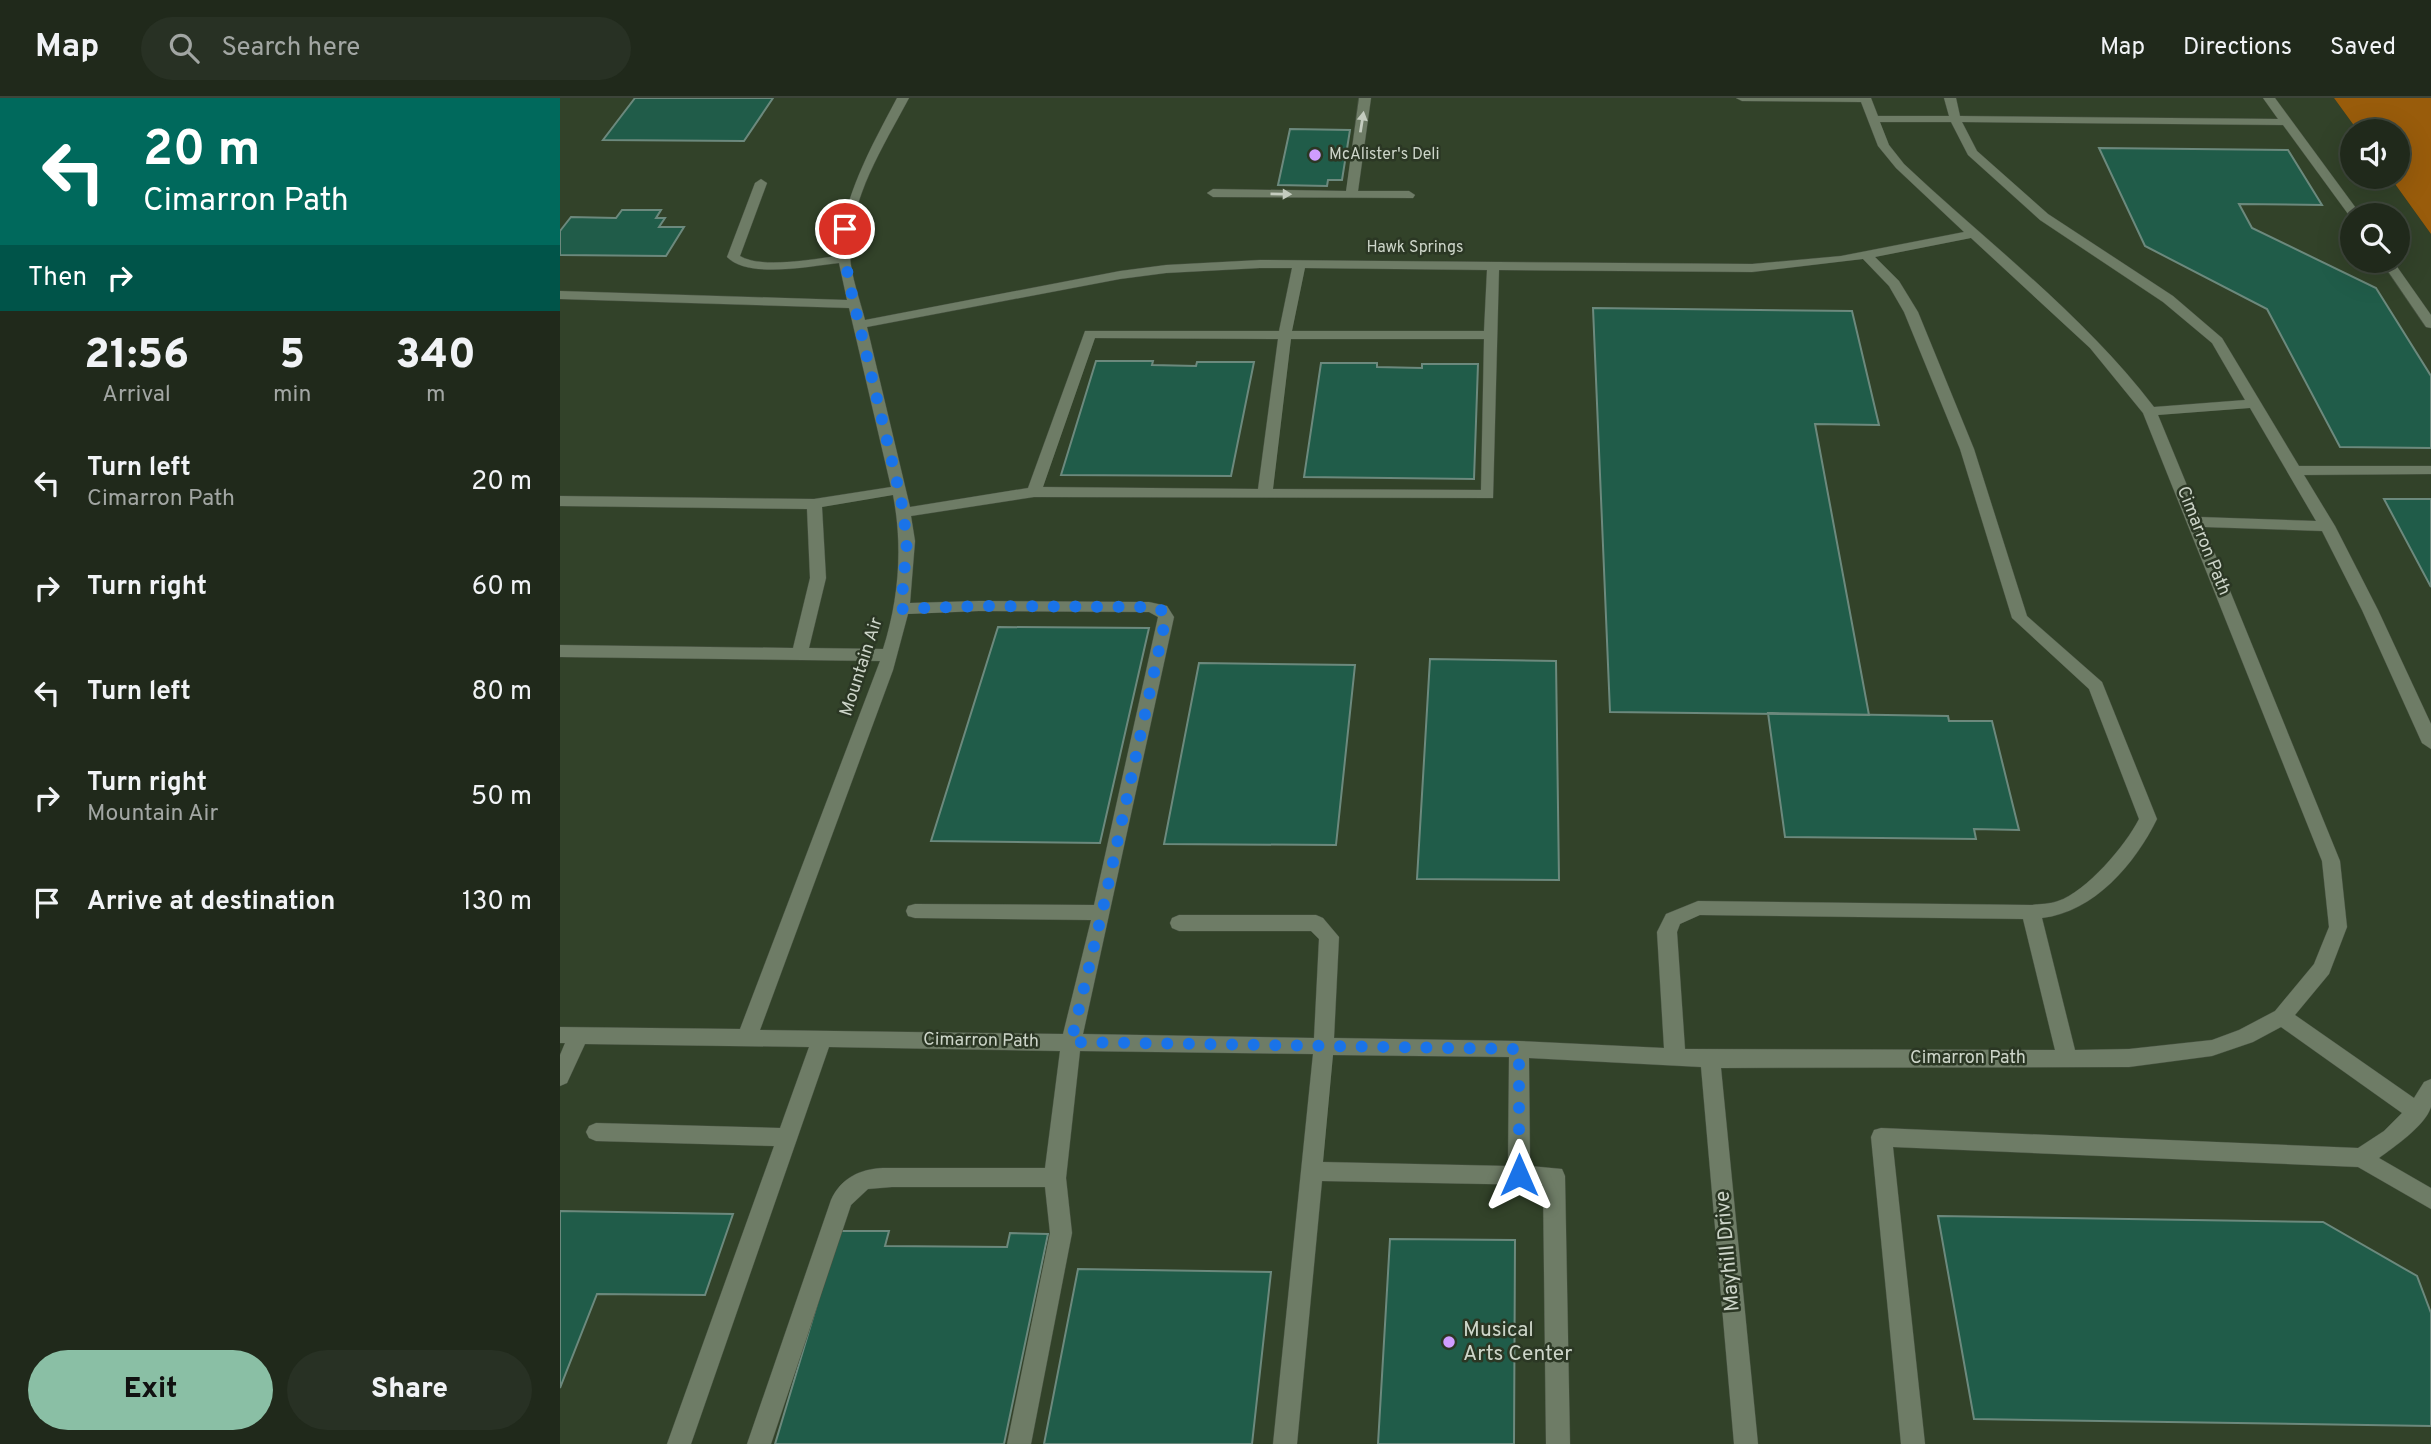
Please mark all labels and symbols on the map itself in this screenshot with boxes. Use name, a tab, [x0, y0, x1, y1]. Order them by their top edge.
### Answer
one-way arrow	[1357, 111, 1368, 133]
place label: McAlister's Deli	[1329, 145, 1440, 165]
marker: McAlister's Deli	[1307, 147, 1323, 163]
one-way arrow	[1270, 188, 1292, 200]
pin	[815, 199, 875, 259]
street label: Hawk Springs	[1366, 238, 1464, 258]
street label: Cimarron Path	[2171, 483, 2235, 599]
street label: Mountain Air	[835, 615, 889, 719]
street label: Cimarron Path	[923, 1028, 1039, 1054]
street label: Cimarron Path	[1910, 1047, 2026, 1070]
position arrow	[1482, 1138, 1556, 1212]
street label: Mayhill Drive	[1709, 1189, 1747, 1313]
place label: Musical Arts Center	[1463, 1317, 1572, 1368]
marker: Musical Arts Center	[1441, 1334, 1457, 1350]

